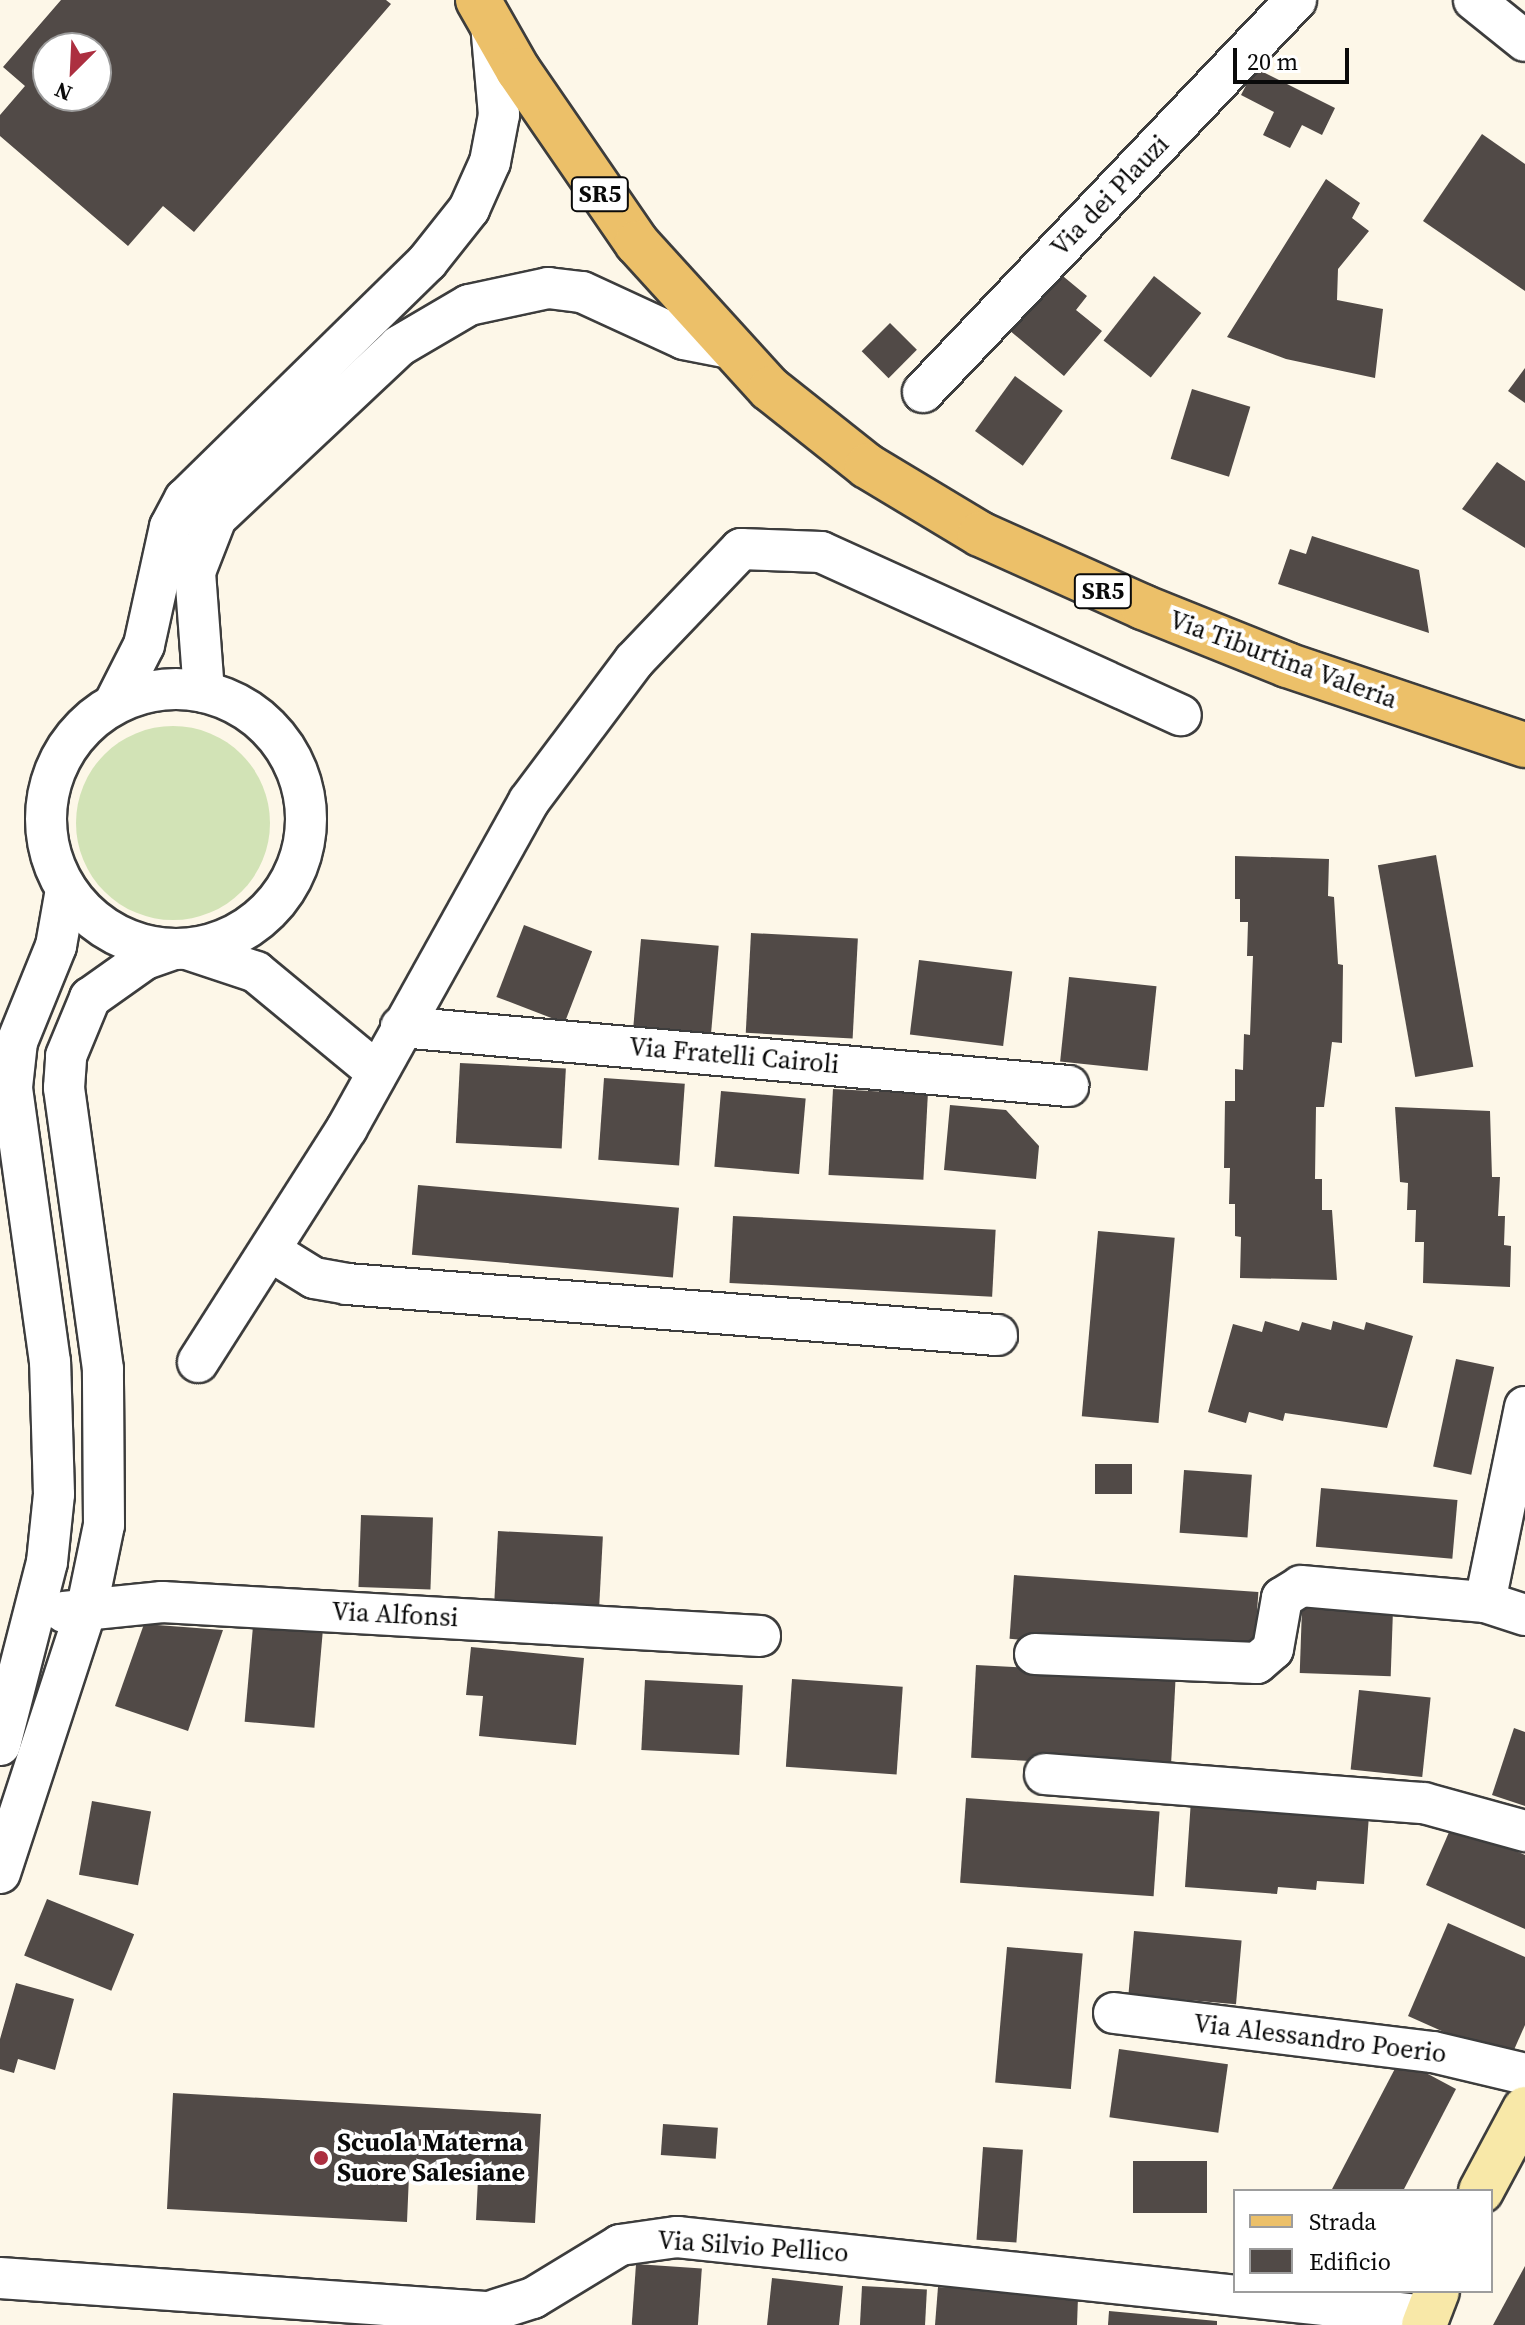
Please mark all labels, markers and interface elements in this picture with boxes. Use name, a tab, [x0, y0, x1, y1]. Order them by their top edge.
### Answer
north arrow	[32, 32, 112, 112]
scale bar	[1237, 32, 1353, 82]
text: 20 m	[1247, 45, 1298, 78]
text: N	[50, 75, 76, 109]
street label: Via dei Plauzi	[1044, 129, 1176, 263]
road number: SR5	[570, 174, 630, 214]
road number: SR5	[1073, 571, 1133, 611]
street label: Via Tiburtina Valeria	[1164, 604, 1402, 716]
street label: Via Fratelli Cairoli	[628, 1031, 840, 1081]
street label: Via Alfonsi	[331, 1596, 459, 1634]
street label: Via Alessandro Poerio	[1192, 2008, 1448, 2070]
place label: Scuola Materna Suore Salesiane	[337, 2127, 525, 2188]
marker: Scuola Materna Suore Salesiane	[312, 2149, 330, 2167]
legend	[1233, 2189, 1493, 2293]
text: Strada	[1309, 2205, 1377, 2238]
street label: Via Silvio Pellico	[656, 2225, 850, 2269]
text: Edificio	[1309, 2245, 1391, 2278]

